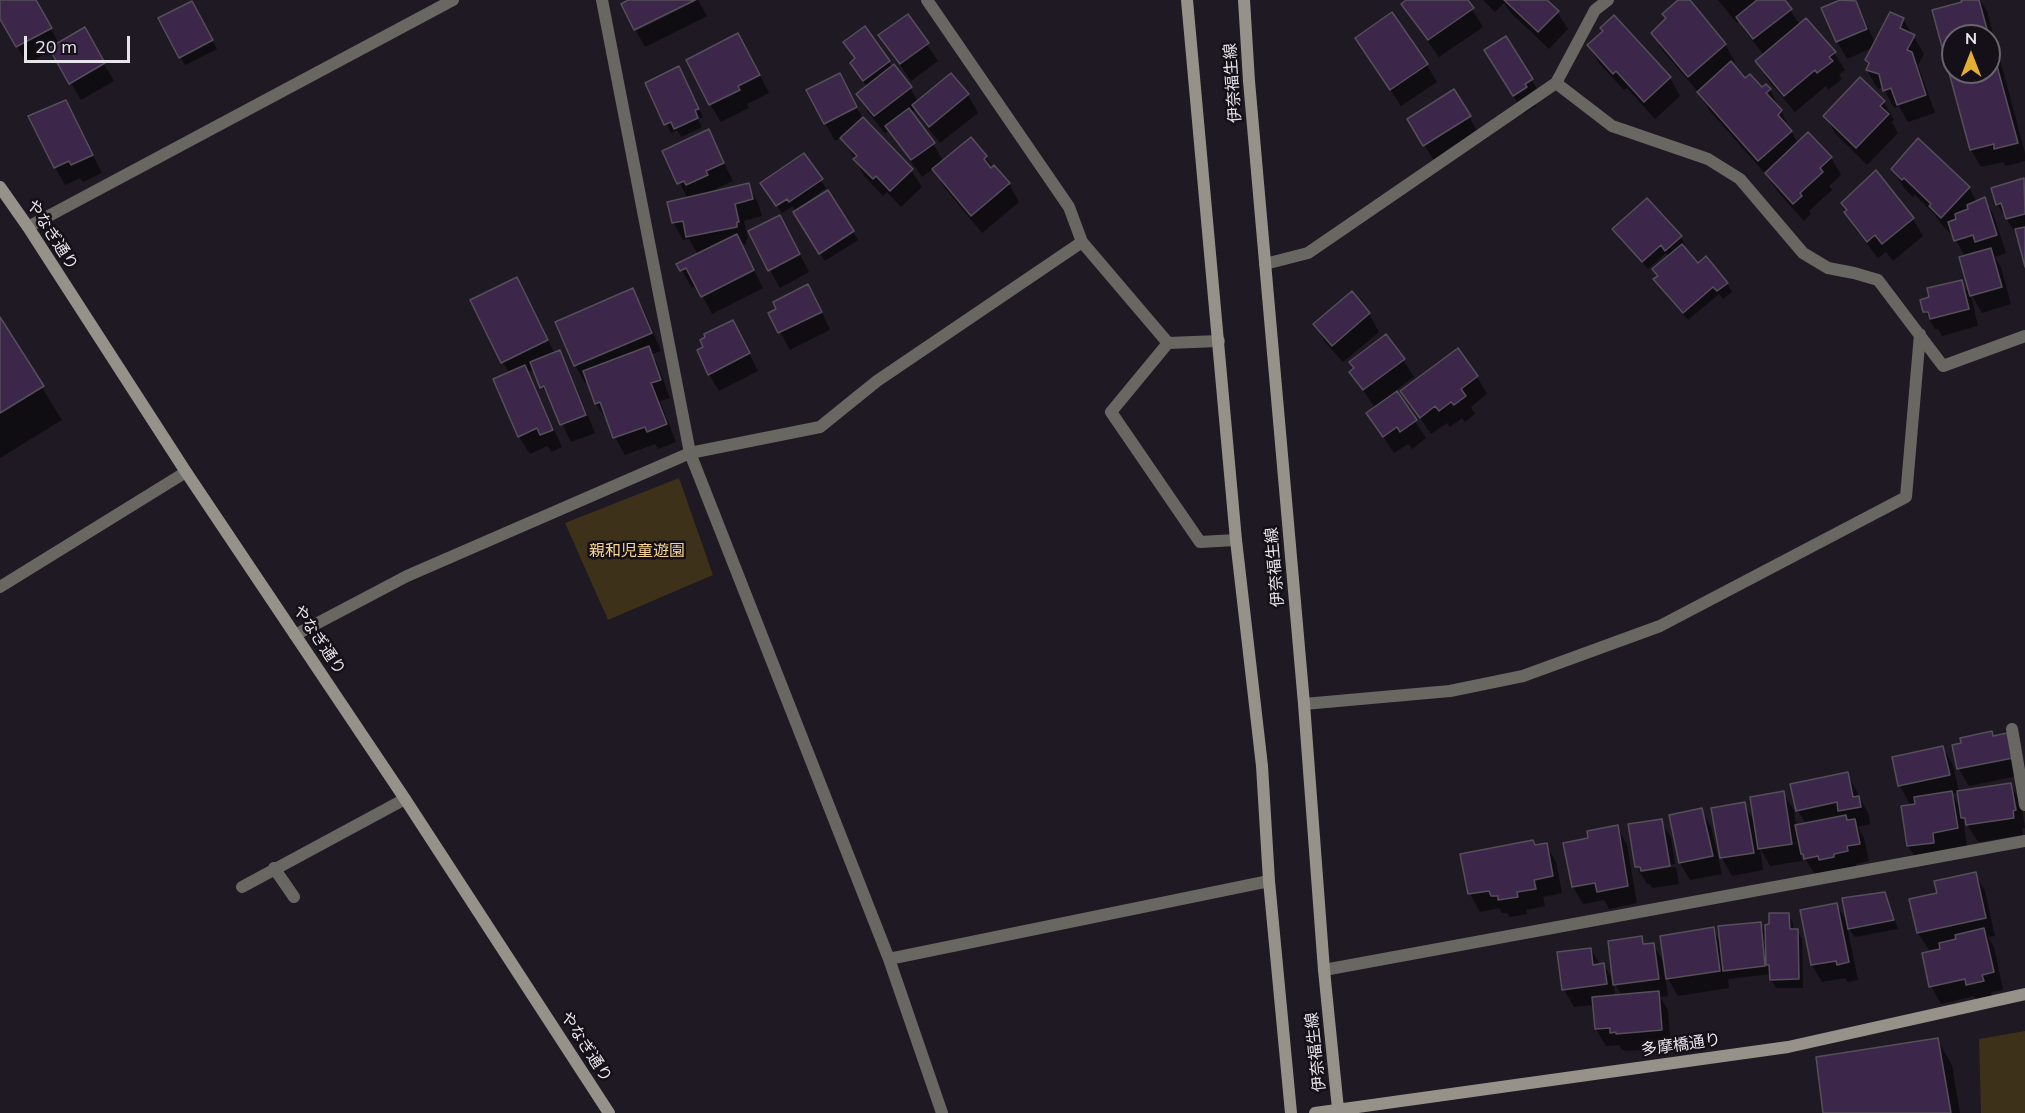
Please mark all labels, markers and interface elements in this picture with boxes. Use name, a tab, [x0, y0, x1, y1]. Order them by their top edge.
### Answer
scale bar	[27, 24, 134, 62]
north arrow	[1941, 24, 2001, 84]
text: N	[1965, 28, 1977, 48]
text: 20 m	[35, 35, 77, 58]
street label: 伊奈福生線	[1221, 42, 1245, 124]
street label: やなぎ通り	[22, 196, 82, 274]
street label: 伊奈福生線	[1262, 526, 1288, 608]
park label: 親和児童遊園	[589, 541, 685, 561]
street label: やなぎ通り	[289, 601, 349, 679]
street label: やなぎ通り	[556, 1008, 616, 1086]
street label: 伊奈福生線	[1302, 1011, 1330, 1093]
street label: 多摩橋通り	[1640, 1030, 1722, 1060]

